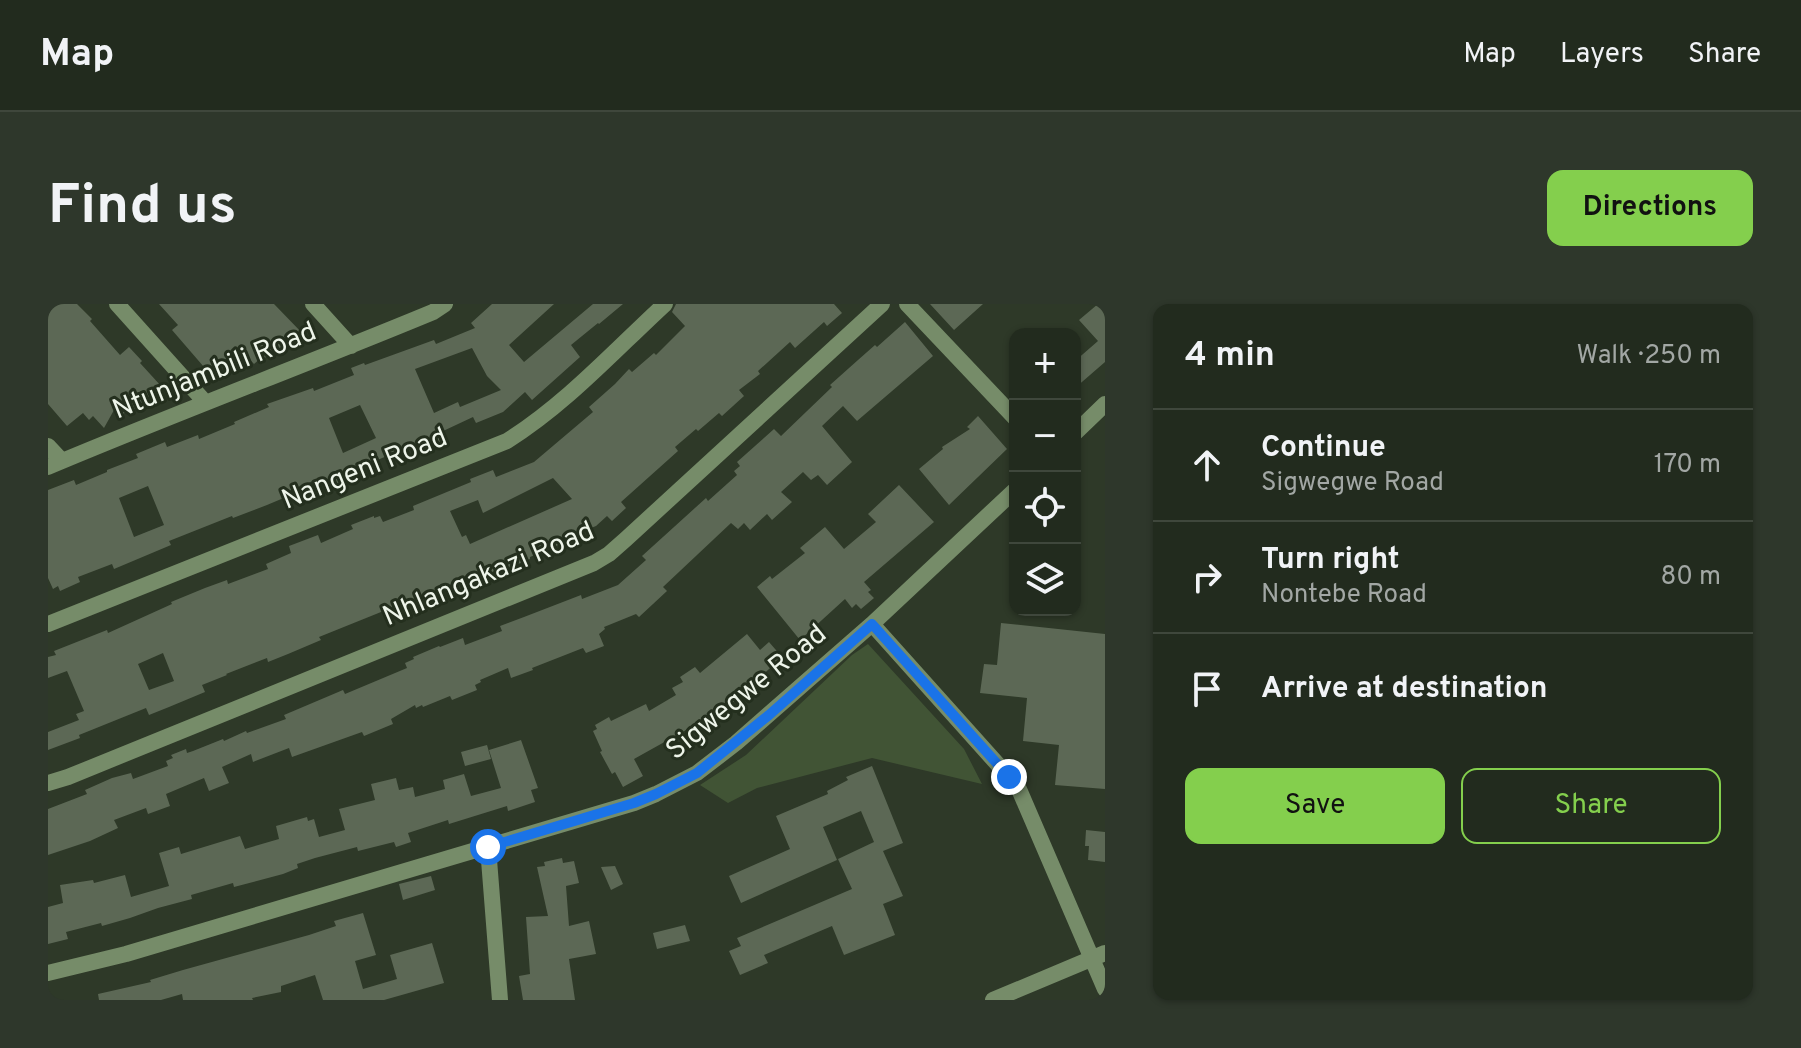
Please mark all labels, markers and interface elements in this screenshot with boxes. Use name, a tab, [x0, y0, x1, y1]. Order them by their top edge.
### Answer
text: Map	[40, 31, 114, 80]
text: Map	[1463, 37, 1516, 73]
text: Layers	[1560, 37, 1644, 73]
text: Share	[1688, 37, 1761, 73]
button: Directions	[1547, 170, 1753, 246]
text: Find us	[48, 173, 237, 243]
street label: Ntunjambili Road	[108, 315, 322, 429]
map controls	[1009, 328, 1081, 616]
button: +	[1009, 328, 1081, 400]
text: 4 min	[1185, 335, 1275, 378]
text: Walk · 250 m	[1576, 340, 1721, 373]
button: −	[1009, 400, 1081, 472]
street label: Nangeni Road	[277, 420, 453, 520]
text: Continue	[1261, 430, 1386, 467]
icon: ahead	[1185, 443, 1229, 487]
text: 170 m	[1654, 449, 1721, 482]
text: Sigwegwe Road	[1261, 467, 1444, 500]
button: locate	[1009, 472, 1081, 544]
street label: Nhlangakazi Road	[378, 514, 600, 636]
text: Turn right	[1261, 542, 1399, 579]
button: layers	[1009, 544, 1081, 616]
icon: right	[1185, 555, 1229, 599]
text: 80 m	[1661, 561, 1721, 594]
text: Nontebe Road	[1261, 579, 1427, 612]
street label: Sigwegwe Road	[659, 617, 835, 769]
icon: arrive	[1185, 667, 1229, 711]
text: Arrive at destination	[1261, 671, 1547, 708]
route end	[991, 759, 1027, 795]
button: Save	[1185, 768, 1445, 844]
button: Share	[1461, 768, 1721, 844]
route start	[470, 829, 506, 865]

